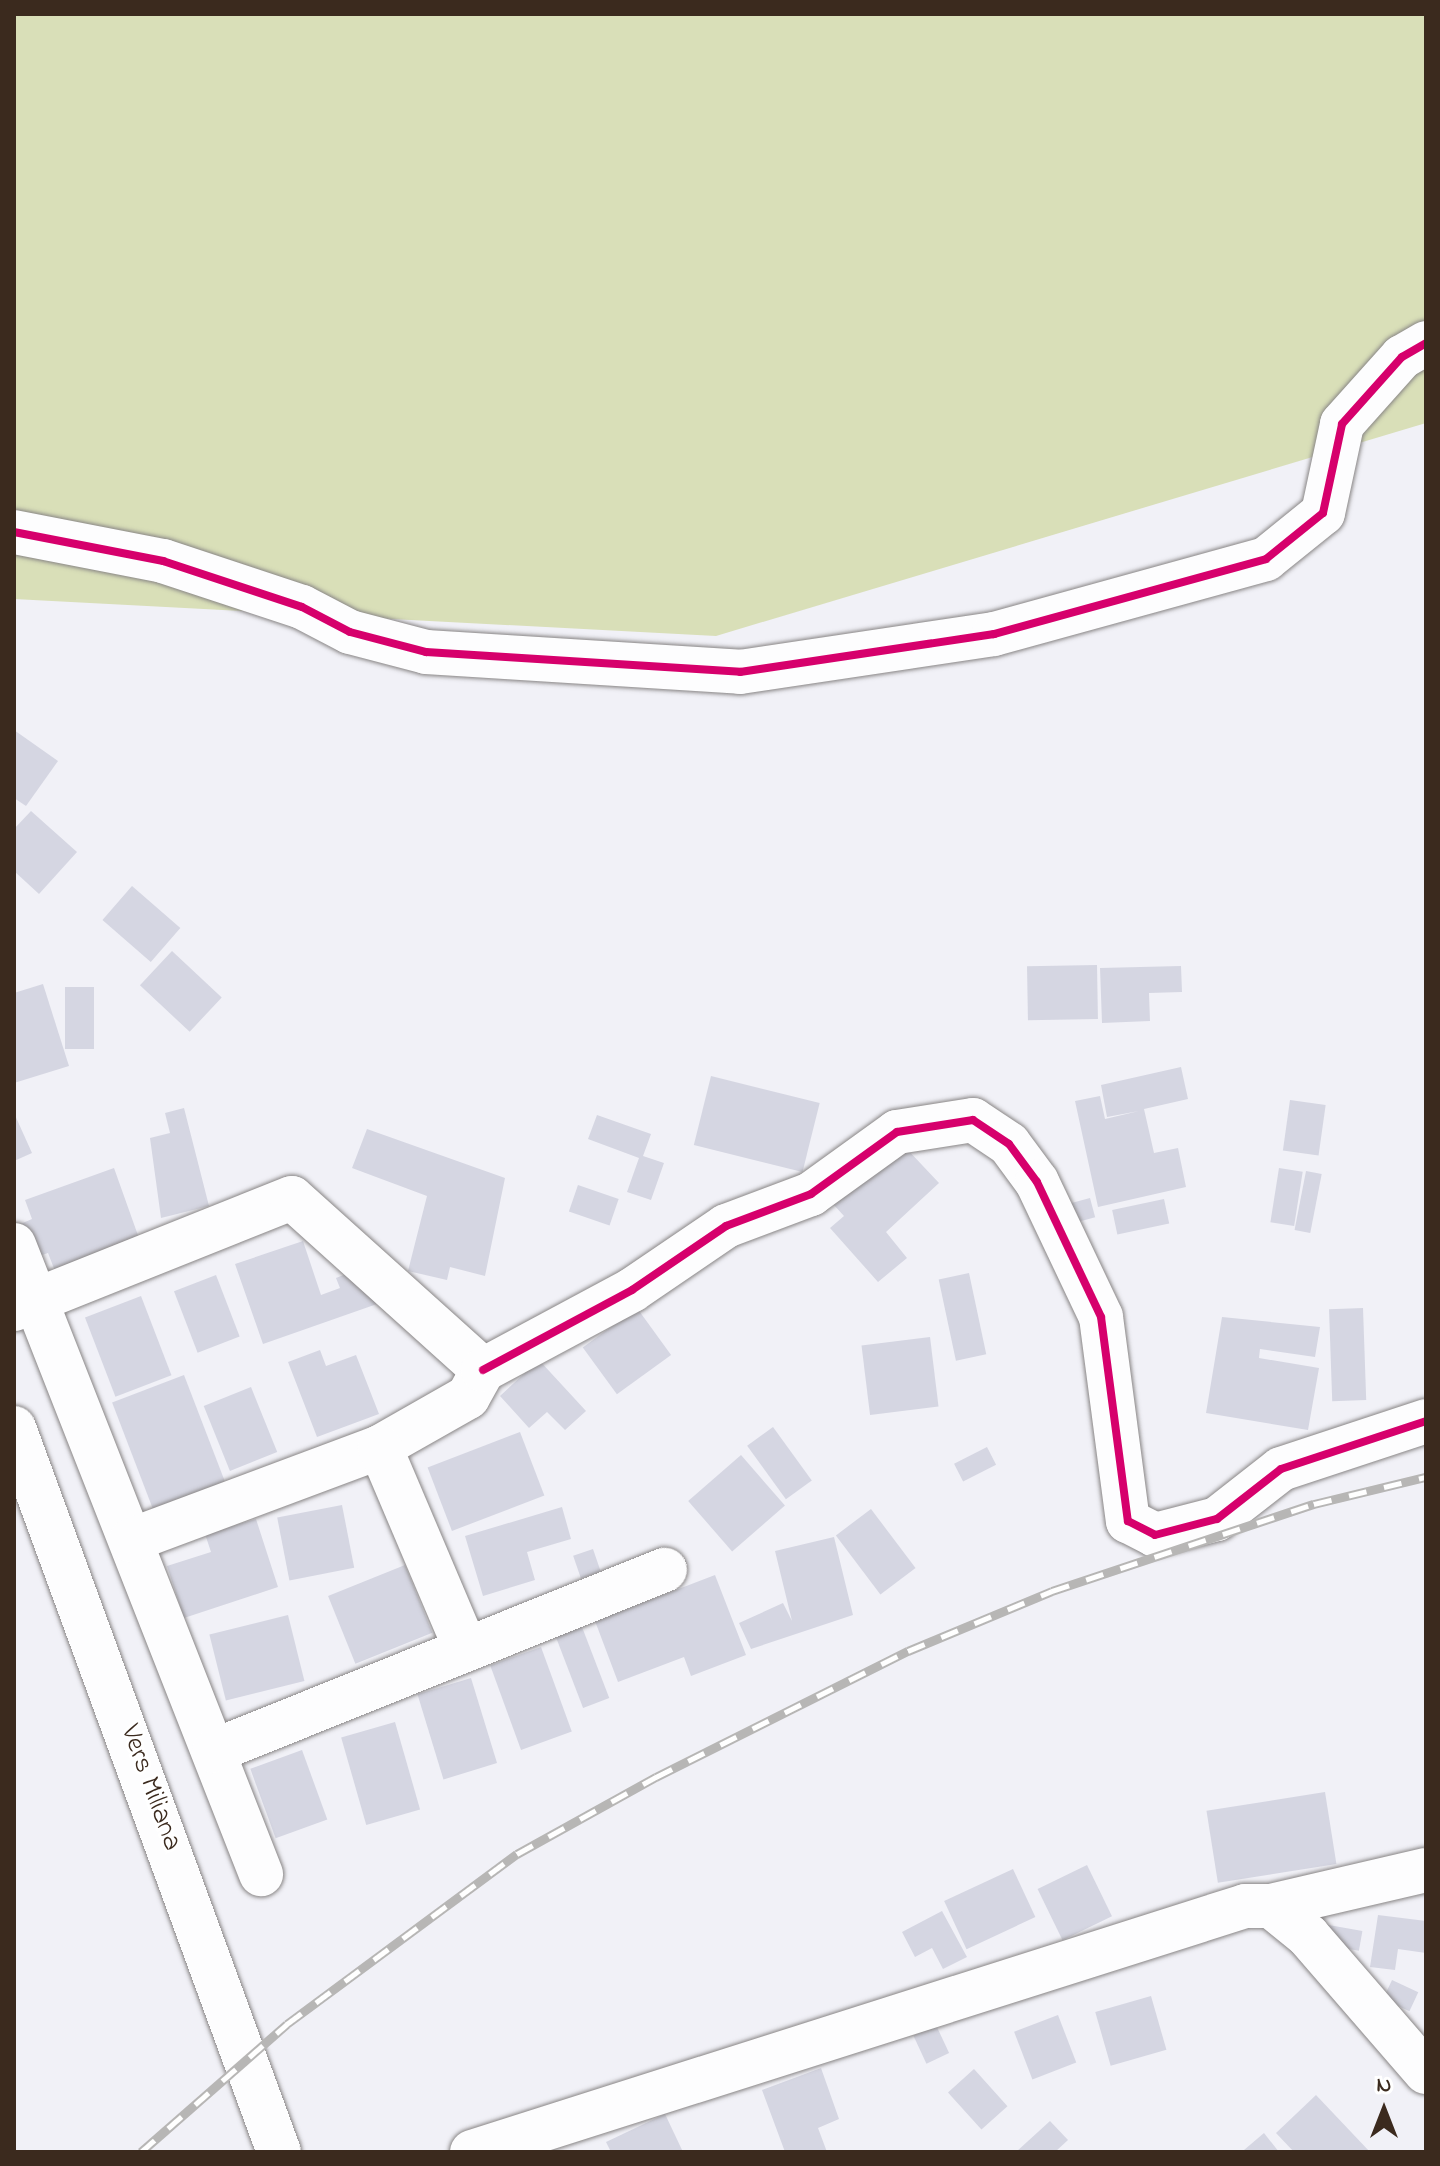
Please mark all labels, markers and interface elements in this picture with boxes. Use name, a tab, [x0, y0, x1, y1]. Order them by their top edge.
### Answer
street label: Vers Miliana	[112, 1720, 188, 1856]
north arrow	[1344, 2070, 1424, 2150]
text: N	[1377, 2070, 1391, 2102]

